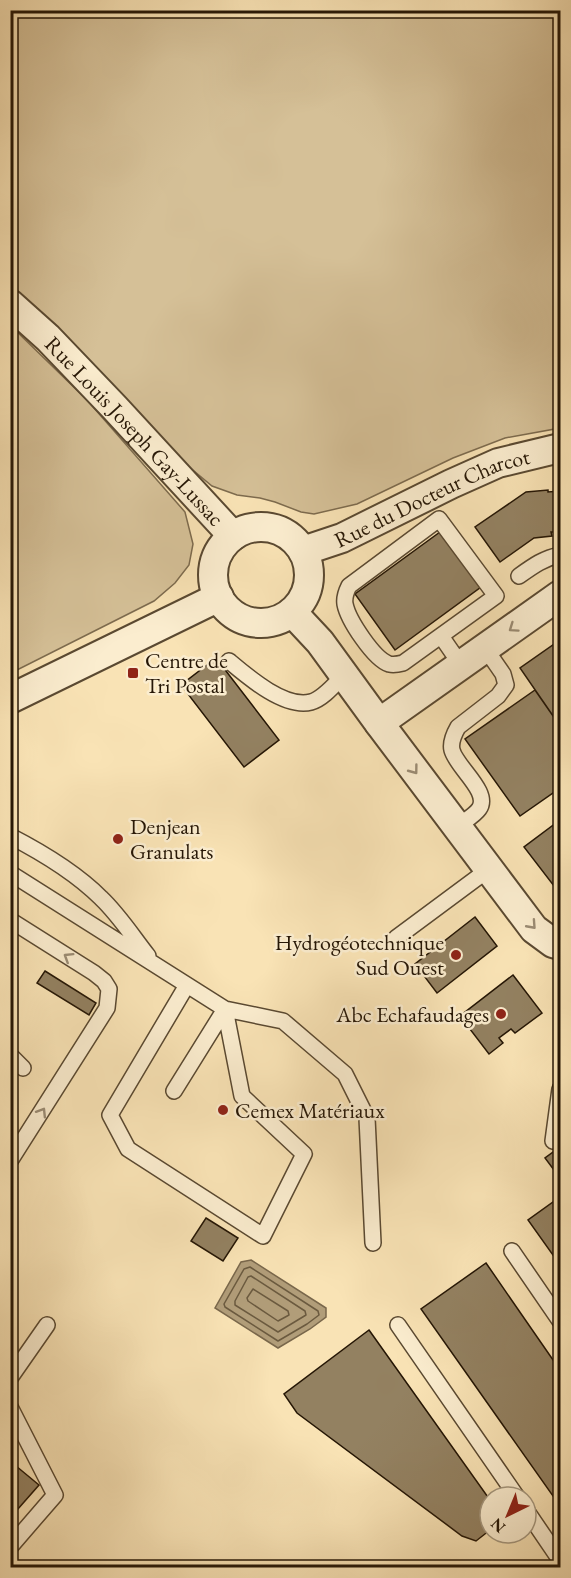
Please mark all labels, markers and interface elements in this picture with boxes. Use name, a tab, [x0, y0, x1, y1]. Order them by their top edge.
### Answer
street label: Rue Louis Joseph Gay-Lussac	[39, 329, 231, 532]
street label: Rue du Docteur Charcot	[329, 441, 532, 554]
one-way arrow	[508, 621, 519, 632]
place label: Centre de Tri Postal	[145, 646, 228, 700]
marker: Centre de Tri Postal	[126, 666, 140, 680]
one-way arrow	[406, 763, 417, 774]
place label: Denjean Granulats	[130, 812, 213, 866]
marker: Denjean Granulats	[111, 832, 125, 846]
one-way arrow	[525, 918, 536, 929]
place label: Hydrogéotechnique Sud Ouest	[275, 928, 444, 982]
marker: Hydrogéotechnique Sud Ouest	[449, 948, 463, 962]
one-way arrow	[64, 953, 75, 964]
place label: Abc Echafaudages	[335, 1000, 489, 1029]
marker: Abc Echafaudages	[494, 1007, 508, 1021]
place label: Cemex Matériaux	[235, 1096, 385, 1125]
marker: Cemex Matériaux	[216, 1103, 230, 1117]
one-way arrow	[34, 1108, 46, 1118]
north arrow	[478, 1485, 538, 1545]
text: N	[486, 1513, 510, 1538]

